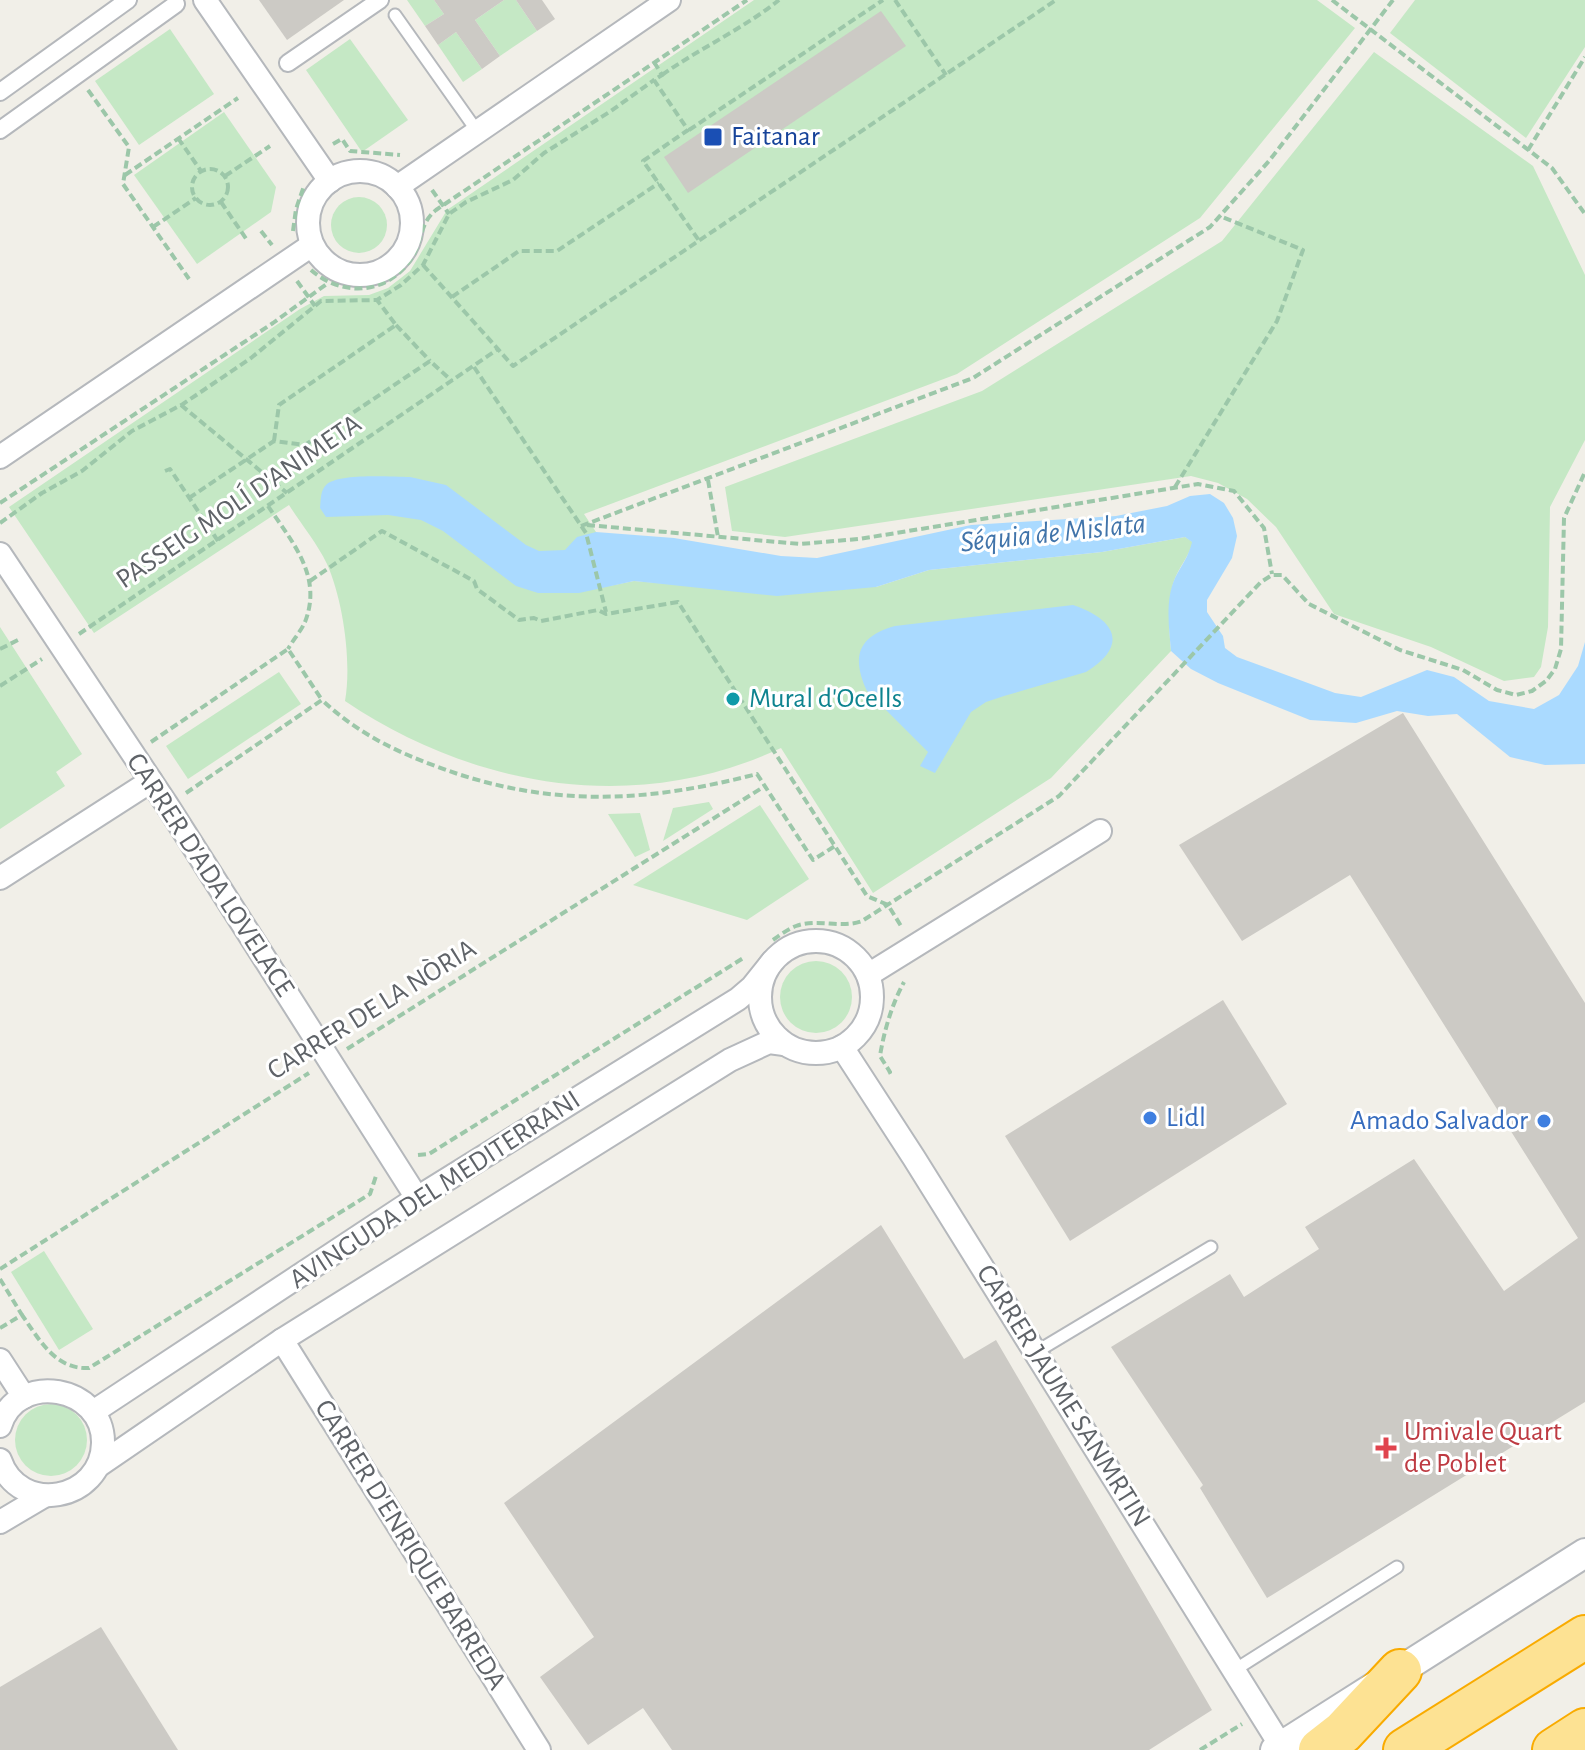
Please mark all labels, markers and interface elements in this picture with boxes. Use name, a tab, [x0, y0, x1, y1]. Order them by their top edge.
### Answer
place label: Faitanar	[731, 123, 820, 151]
marker: Faitanar	[702, 126, 724, 148]
street label: PASSEIG MOLÍ D'ANIMETA	[110, 407, 367, 594]
water label: Séquia de Mislata	[959, 508, 1147, 558]
place label: Mural d'Ocells	[749, 685, 902, 713]
marker: Mural d'Ocells	[724, 690, 742, 708]
street label: CARRER D'ADA LOVELACE	[121, 748, 299, 1002]
street label: CARRER DE LA NÒRIA	[261, 932, 481, 1085]
street label: AVINGUDA DEL MEDITERRANI	[285, 1086, 585, 1294]
place label: Lidl	[1166, 1104, 1206, 1132]
place label: Amado Salvador	[1350, 1107, 1528, 1135]
marker: Lidl	[1141, 1109, 1159, 1127]
marker: Amado Salvador	[1535, 1112, 1553, 1130]
street label: CARRER JAUME SANMRTIN	[971, 1260, 1155, 1532]
street label: CARRER D'ENRIQUE BARREDA	[309, 1395, 511, 1695]
place label: Umivale Quart de Poblet	[1404, 1418, 1562, 1478]
marker: Umivale Quart de Poblet	[1375, 1437, 1397, 1459]

